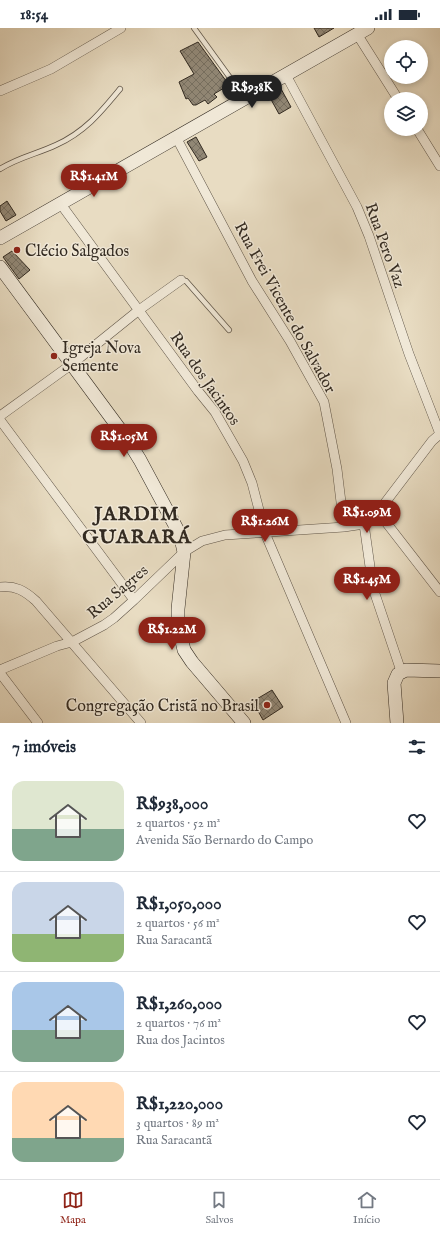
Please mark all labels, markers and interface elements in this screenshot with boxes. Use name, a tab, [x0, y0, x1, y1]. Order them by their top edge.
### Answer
text: 18:54	[20, 5, 48, 24]
map controls	[384, 40, 428, 136]
button: locate	[384, 40, 428, 84]
pin: R$938K	[219, 75, 285, 109]
text: R$938K	[231, 79, 273, 96]
button: layers	[384, 92, 428, 136]
pin: R$1.41M	[57, 164, 131, 198]
text: R$1.41M	[70, 168, 118, 185]
street label: Rua Pero Vaz	[360, 200, 409, 291]
street label: Rua Frei Vicente do Salvador	[229, 219, 340, 397]
place label: Clécio Salgados	[25, 242, 130, 262]
marker: Clécio Salgados	[12, 245, 22, 255]
street label: Rua dos Jacintos	[165, 329, 244, 430]
place label: Igreja Nova Semente	[62, 339, 141, 377]
marker: Igreja Nova Semente	[49, 351, 59, 361]
pin: R$1.05M	[87, 424, 161, 458]
text: R$1.05M	[100, 428, 148, 445]
pin: R$1.09M	[330, 500, 404, 534]
district label: JARDIM GUARARÁ	[82, 502, 192, 550]
text: R$1.09M	[343, 504, 391, 521]
pin: R$1.26M	[228, 509, 302, 543]
text: R$1.26M	[241, 513, 289, 530]
street label: Rua Sagres	[84, 561, 153, 624]
pin: R$1.45M	[330, 567, 404, 601]
text: R$1.45M	[343, 571, 391, 588]
pin: R$1.22M	[135, 617, 209, 651]
text: R$1.22M	[147, 621, 197, 638]
place label: Congregação Cristã no Brasil	[66, 697, 260, 717]
marker: Congregação Cristã no Brasil	[262, 700, 272, 710]
icon: filters	[406, 736, 428, 758]
text: 7 imóveis	[12, 737, 76, 758]
text: R$938,000	[136, 794, 208, 815]
icon: home	[44, 797, 92, 845]
icon: heart	[406, 810, 428, 832]
text: 2 quartos · 52 m²	[136, 815, 220, 832]
text: Avenida São Bernardo do Campo	[136, 832, 313, 849]
text: R$1,050,000	[136, 894, 222, 915]
icon: home	[44, 898, 92, 946]
icon: heart	[406, 911, 428, 933]
text: 2 quartos · 56 m²	[136, 915, 220, 932]
text: Rua Saracantã	[136, 932, 212, 949]
text: R$1,260,000	[136, 994, 222, 1015]
icon: home	[44, 998, 92, 1046]
icon: heart	[406, 1011, 428, 1033]
text: 2 quartos · 76 m²	[136, 1015, 221, 1032]
text: Rua dos Jacintos	[136, 1032, 225, 1049]
text: R$1,220,000	[136, 1094, 223, 1115]
icon: home	[44, 1098, 92, 1146]
icon: heart	[406, 1111, 428, 1133]
text: 3 quartos · 89 m²	[136, 1115, 219, 1132]
text: Rua Saracantã	[136, 1132, 212, 1149]
tab: Mapa	[60, 1189, 86, 1227]
tab: Salvos	[205, 1189, 233, 1227]
tab: Início	[353, 1189, 380, 1227]

